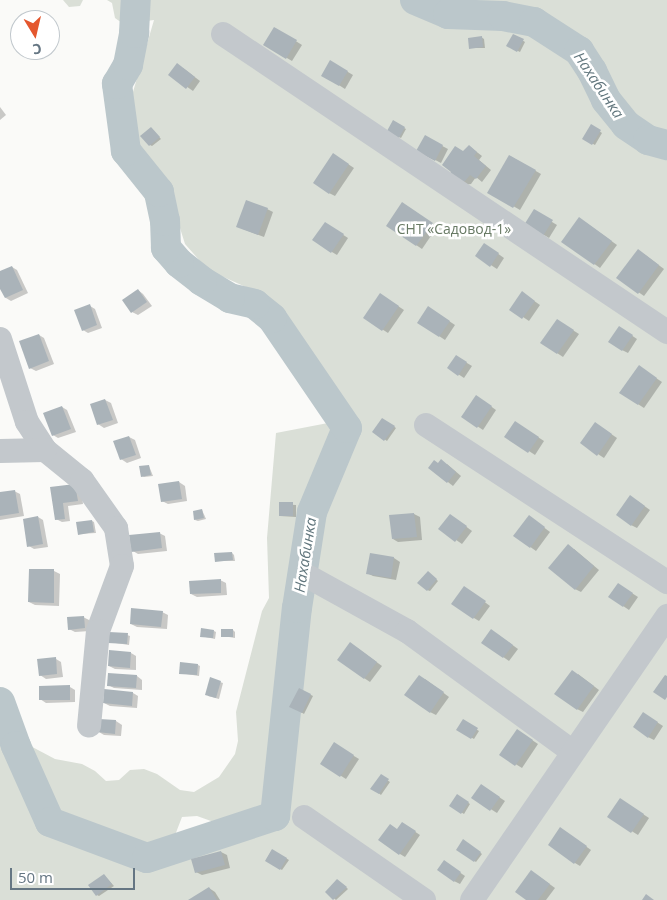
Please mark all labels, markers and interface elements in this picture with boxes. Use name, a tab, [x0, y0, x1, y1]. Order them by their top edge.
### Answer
north arrow	[10, 10, 60, 60]
text: С	[31, 39, 43, 59]
water label: Нахабинка	[570, 49, 628, 121]
park label: СНТ «Садовод-1»	[397, 221, 511, 237]
water label: Нахабинка	[290, 516, 320, 594]
scale bar	[12, 858, 138, 890]
text: 50 m	[18, 867, 53, 887]

